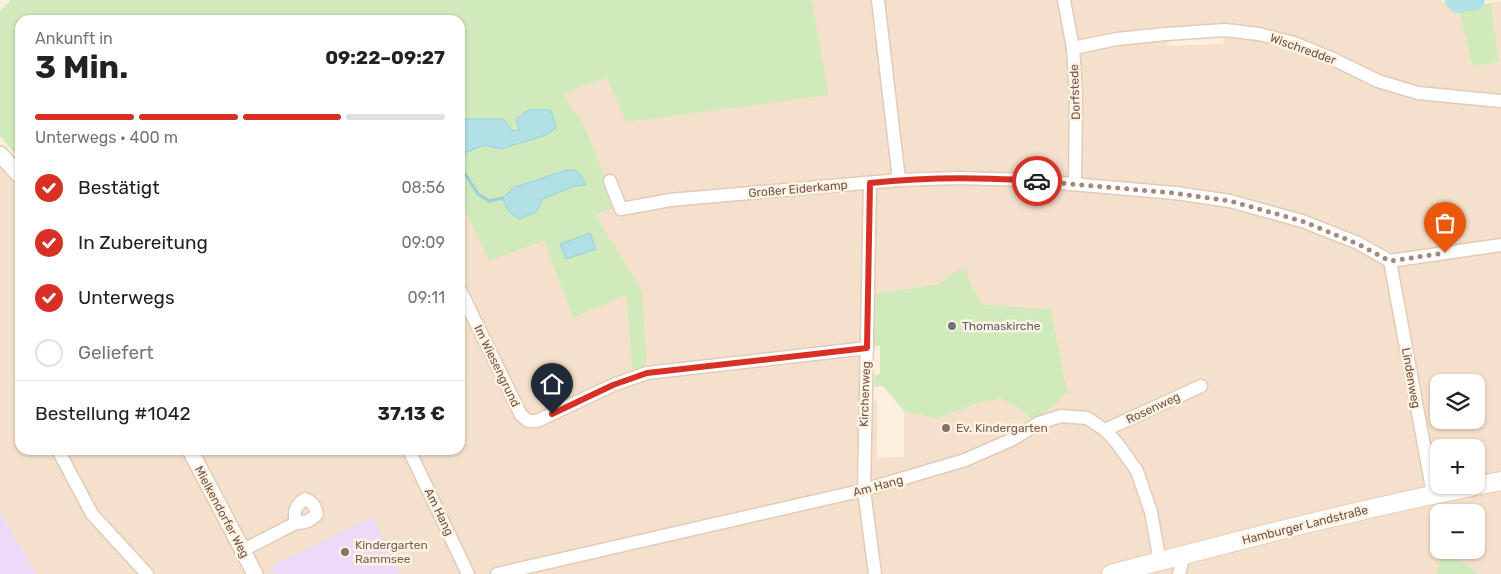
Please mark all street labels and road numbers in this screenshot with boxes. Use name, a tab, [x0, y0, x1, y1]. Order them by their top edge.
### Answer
street label: Wischredder	[1268, 31, 1338, 68]
street label: Dorfstede	[1067, 64, 1083, 120]
street label: Großer Eiderkamp	[748, 178, 848, 200]
street label: Im Wiesengrund	[471, 323, 523, 409]
street label: Lindenweg	[1399, 347, 1423, 409]
street label: Kirchenweg	[857, 361, 873, 427]
street label: Rosenweg	[1124, 389, 1182, 427]
street label: Mielkendorfer Weg	[192, 464, 252, 560]
street label: Am Hang	[851, 473, 905, 499]
street label: Am Hang	[421, 486, 457, 538]
street label: Hamburger Landstraße	[1241, 503, 1370, 547]

